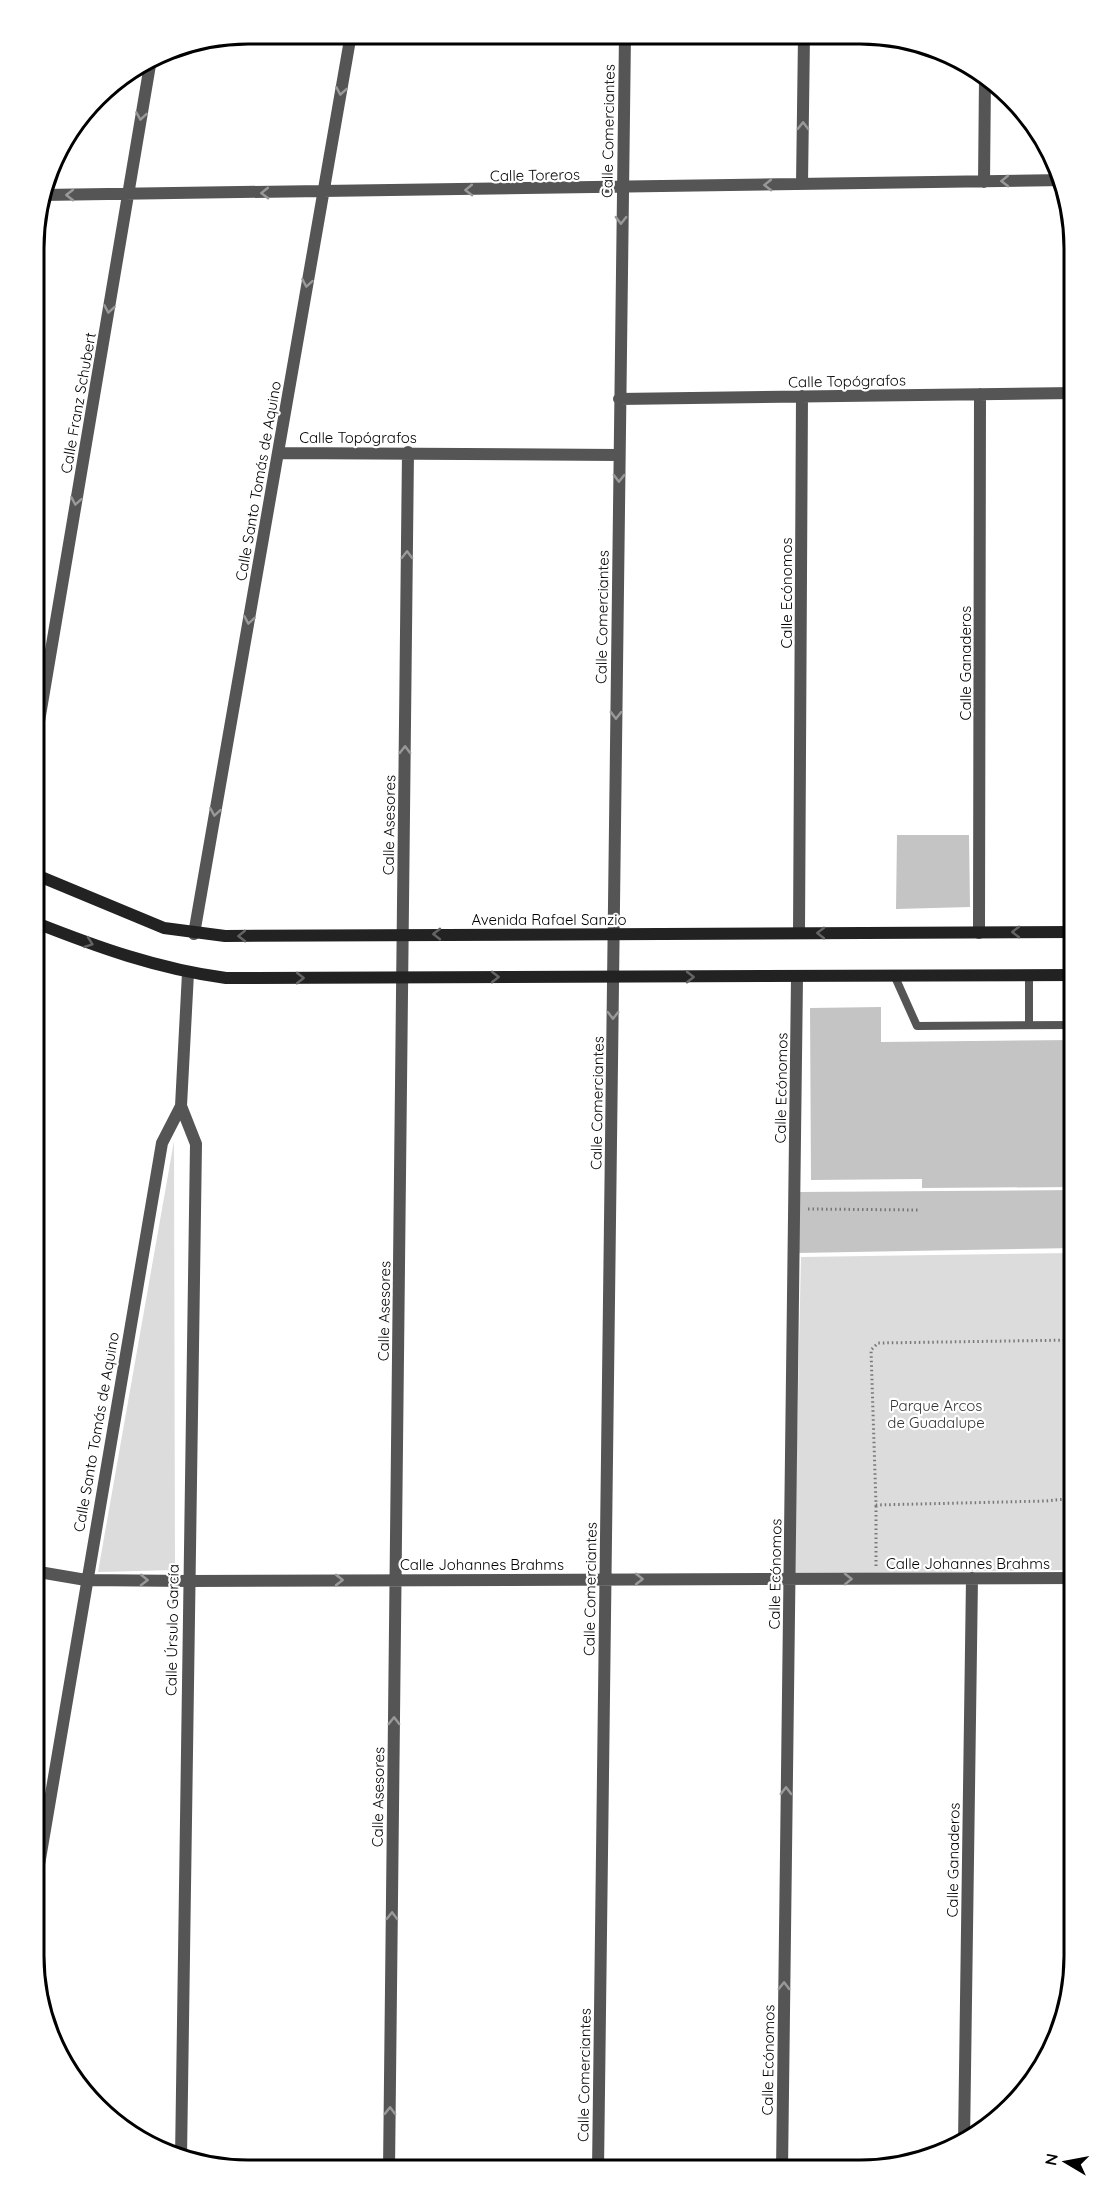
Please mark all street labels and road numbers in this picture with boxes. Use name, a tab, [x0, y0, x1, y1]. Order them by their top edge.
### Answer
street label: Calle Comerciantes	[597, 64, 619, 198]
street label: Calle Toreros	[490, 165, 580, 185]
street label: Calle Franz Schubert	[56, 331, 100, 475]
street label: Calle Topógrafos	[788, 370, 906, 392]
street label: Calle Santo Tomás de Aquino	[231, 380, 285, 582]
street label: Calle Topógrafos	[299, 428, 417, 447]
street label: Calle Ecónomos	[777, 538, 796, 649]
street label: Calle Comerciantes	[591, 550, 613, 684]
street label: Calle Ganaderos	[956, 606, 975, 720]
street label: Calle Asesores	[379, 775, 399, 875]
street label: Avenida Rafael Sanzio	[471, 910, 627, 929]
street label: Calle Ecónomos	[771, 1032, 791, 1144]
street label: Calle Comerciantes	[586, 1036, 608, 1170]
street label: Calle Asesores	[374, 1261, 394, 1361]
street label: Calle Santo Tomás de Aquino	[69, 1331, 123, 1533]
street label: Calle Ecónomos	[765, 1518, 785, 1630]
street label: Calle Comerciantes	[579, 1522, 601, 1656]
street label: Calle Johannes Brahms	[886, 1554, 1050, 1573]
street label: Calle Johannes Brahms	[400, 1555, 564, 1574]
street label: Calle Úrsulo García	[161, 1564, 183, 1696]
street label: Calle Asesores	[368, 1747, 388, 1847]
street label: Calle Ganaderos	[942, 1802, 964, 1918]
street label: Calle Ecónomos	[758, 2004, 778, 2116]
street label: Calle Comerciantes	[573, 2008, 595, 2142]

